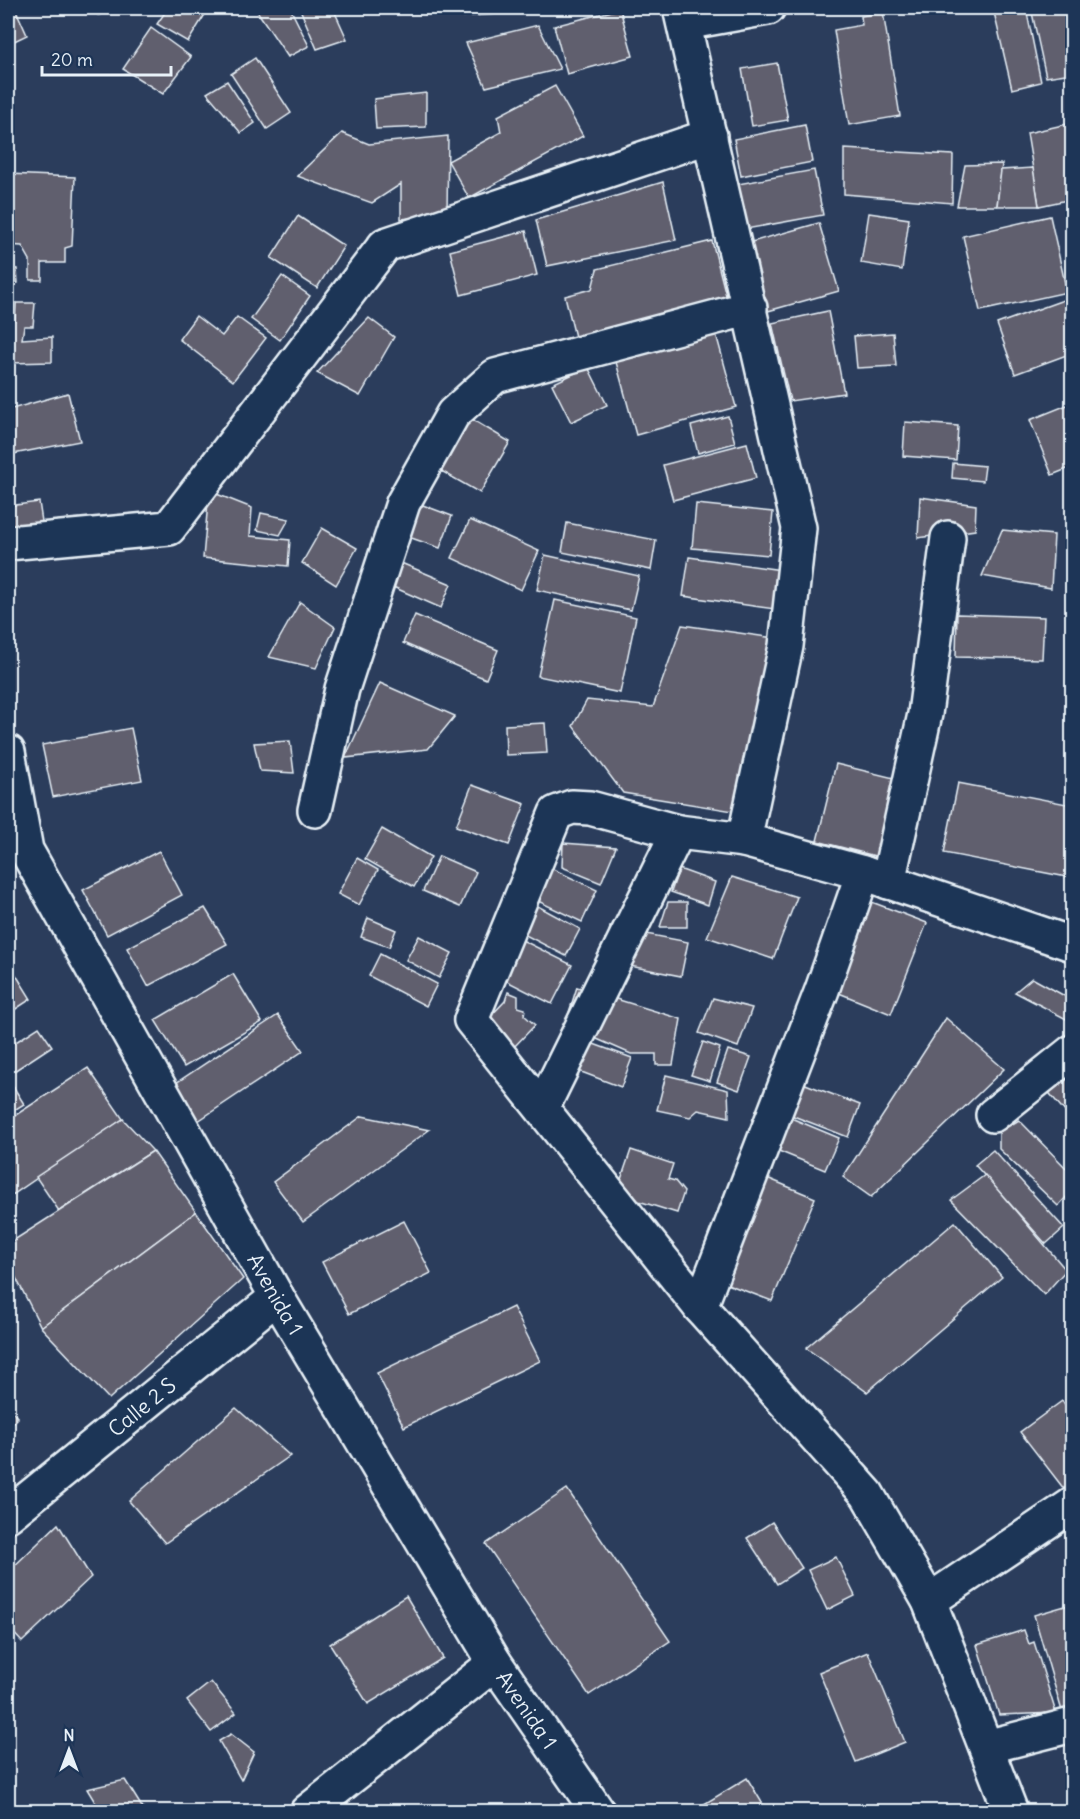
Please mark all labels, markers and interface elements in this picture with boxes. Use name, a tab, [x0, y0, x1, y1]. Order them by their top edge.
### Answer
scale bar	[42, 39, 171, 77]
text: 20 m	[51, 48, 93, 71]
street label: Avenida 1	[242, 1249, 310, 1340]
street label: Calle 2 S	[102, 1371, 181, 1442]
street label: Avenida 1	[491, 1665, 564, 1754]
north arrow	[39, 1720, 99, 1780]
text: N	[63, 1725, 75, 1745]

